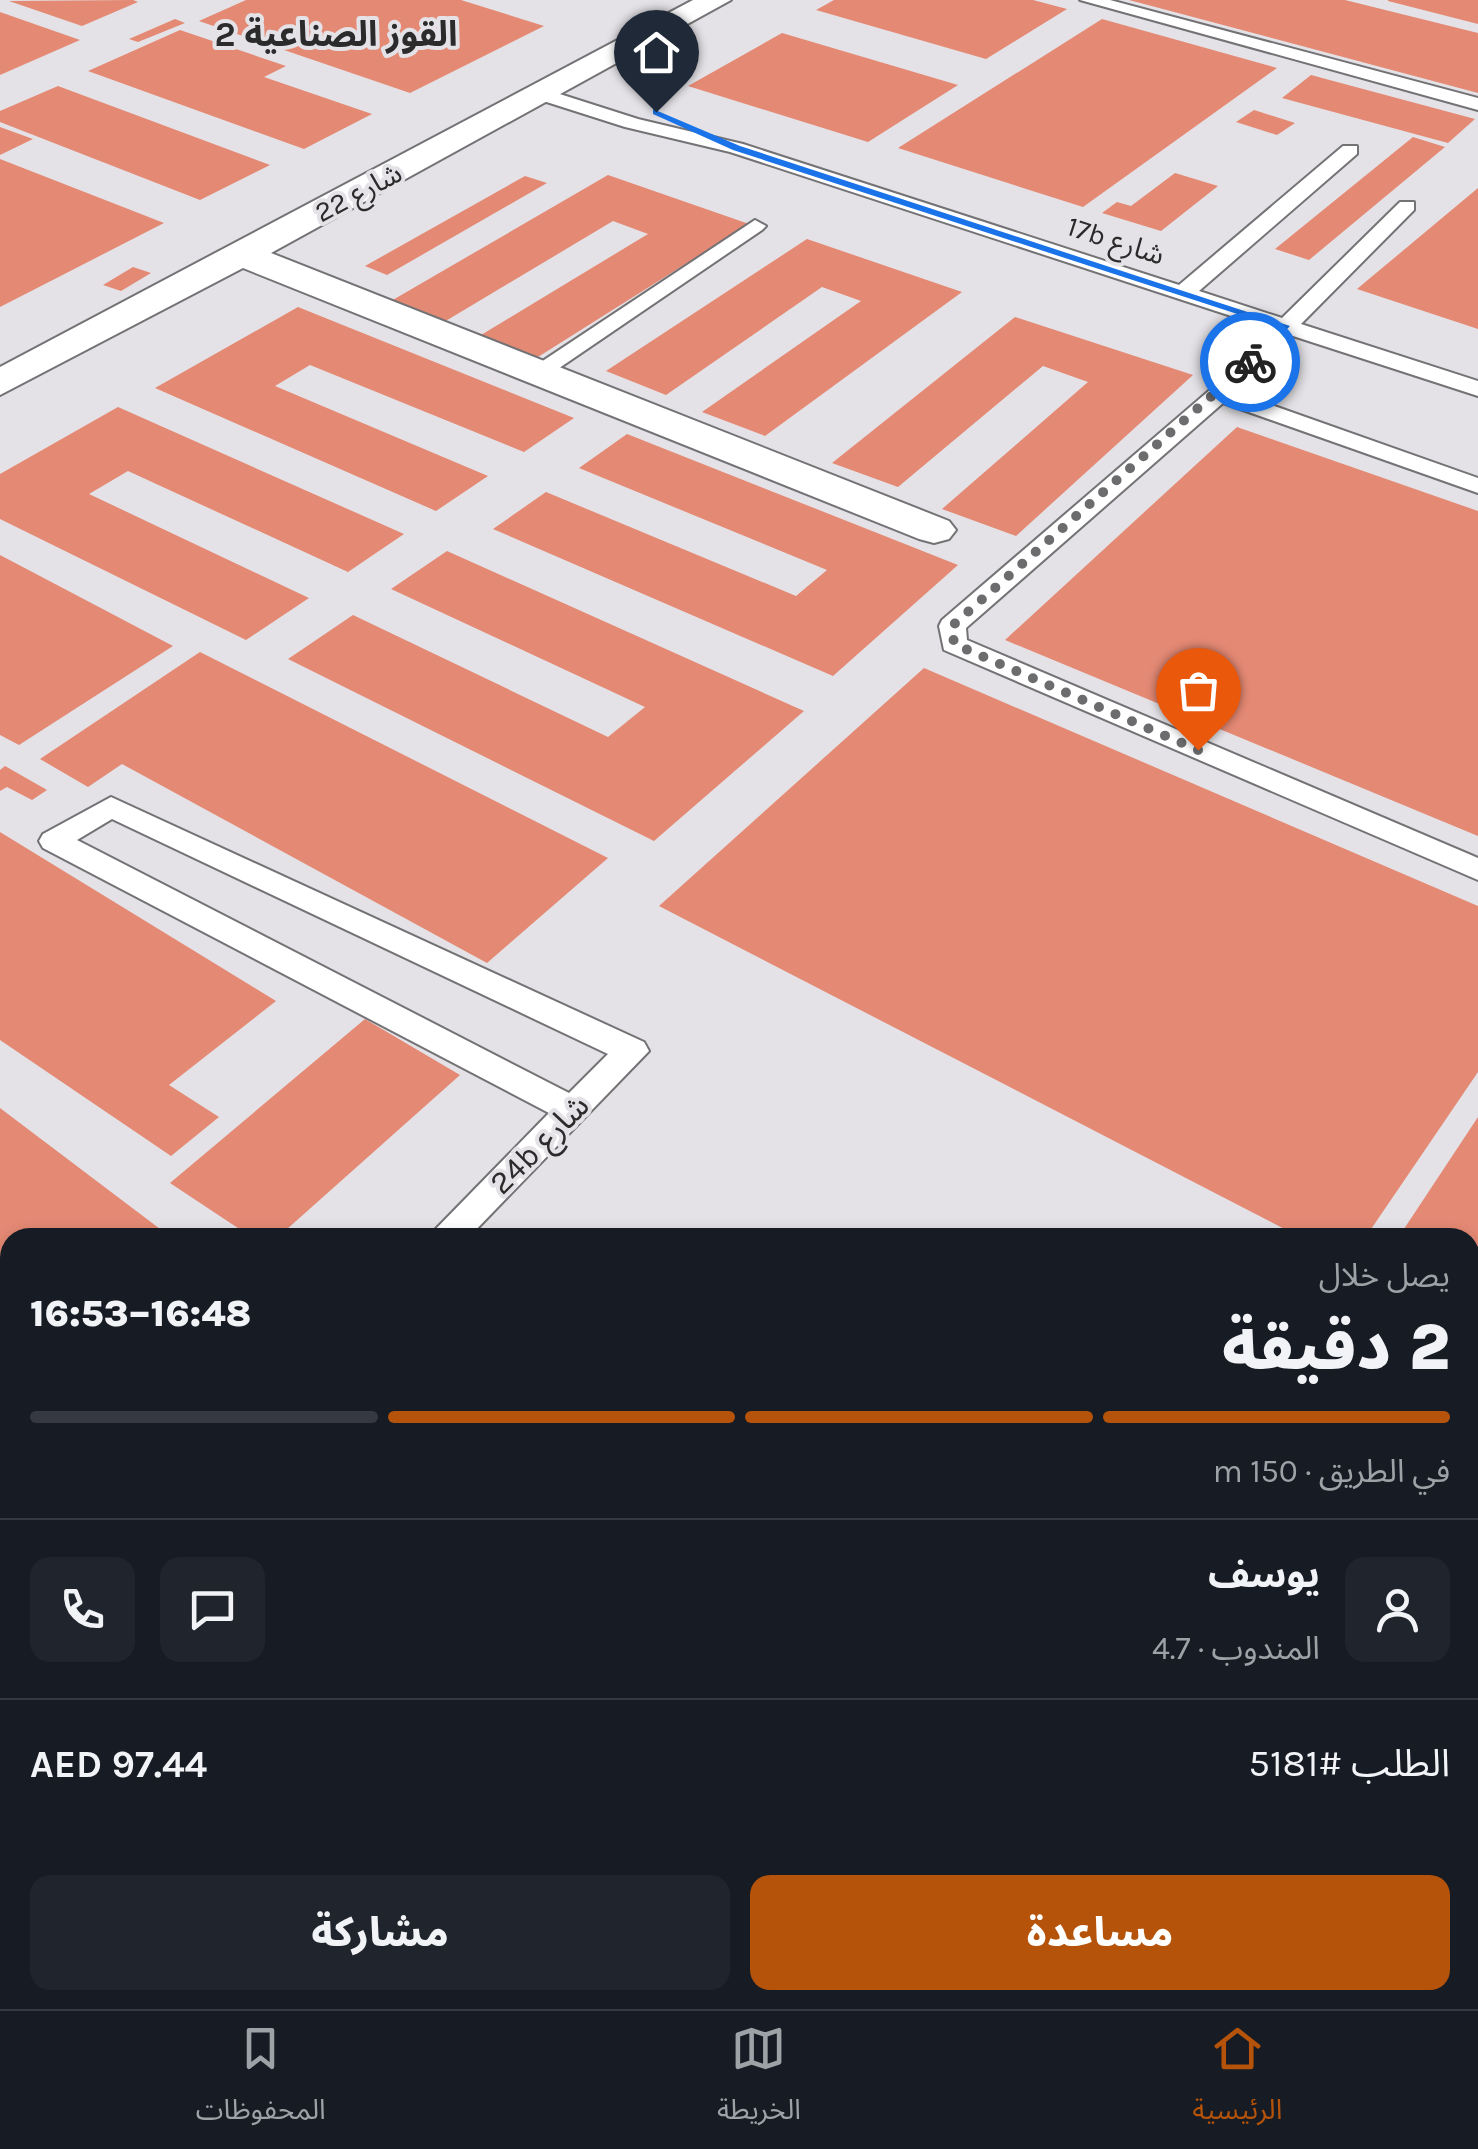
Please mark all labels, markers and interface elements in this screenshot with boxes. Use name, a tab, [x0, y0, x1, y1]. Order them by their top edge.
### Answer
pin	[614, 10, 699, 113]
district label: القوز الصناعية 2	[215, 14, 457, 55]
icon: home	[629, 25, 684, 80]
street label: شارع 22	[309, 156, 409, 233]
street label: 17b شارع	[1062, 209, 1169, 275]
courier	[1200, 312, 1300, 412]
icon: bike	[1223, 335, 1278, 390]
pin	[1156, 648, 1241, 751]
icon: bag	[1171, 663, 1226, 718]
street label: 24b شارع	[482, 1087, 600, 1205]
text: يصل خلال	[1319, 1257, 1450, 1294]
text: 16:48–16:53	[30, 1291, 251, 1336]
text: 2 دقيقة	[1222, 1309, 1450, 1385]
text: في الطريق · 150 m	[1213, 1453, 1450, 1490]
text: يوسف	[1208, 1552, 1320, 1597]
button: phone	[30, 1557, 135, 1662]
button: chat	[160, 1557, 265, 1662]
button: person	[1345, 1557, 1450, 1662]
text: المندوب · 4.7	[1152, 1630, 1320, 1667]
text: الطلب #5181	[1248, 1741, 1450, 1786]
text: AED 97.44	[30, 1742, 207, 1787]
button: مشاركة	[30, 1875, 730, 1990]
button: مساعدة	[750, 1875, 1450, 1990]
tab: المحفوظات	[196, 2021, 326, 2140]
tab: الخريطة	[717, 2021, 801, 2140]
tab: الرئيسية	[1192, 2021, 1282, 2140]

